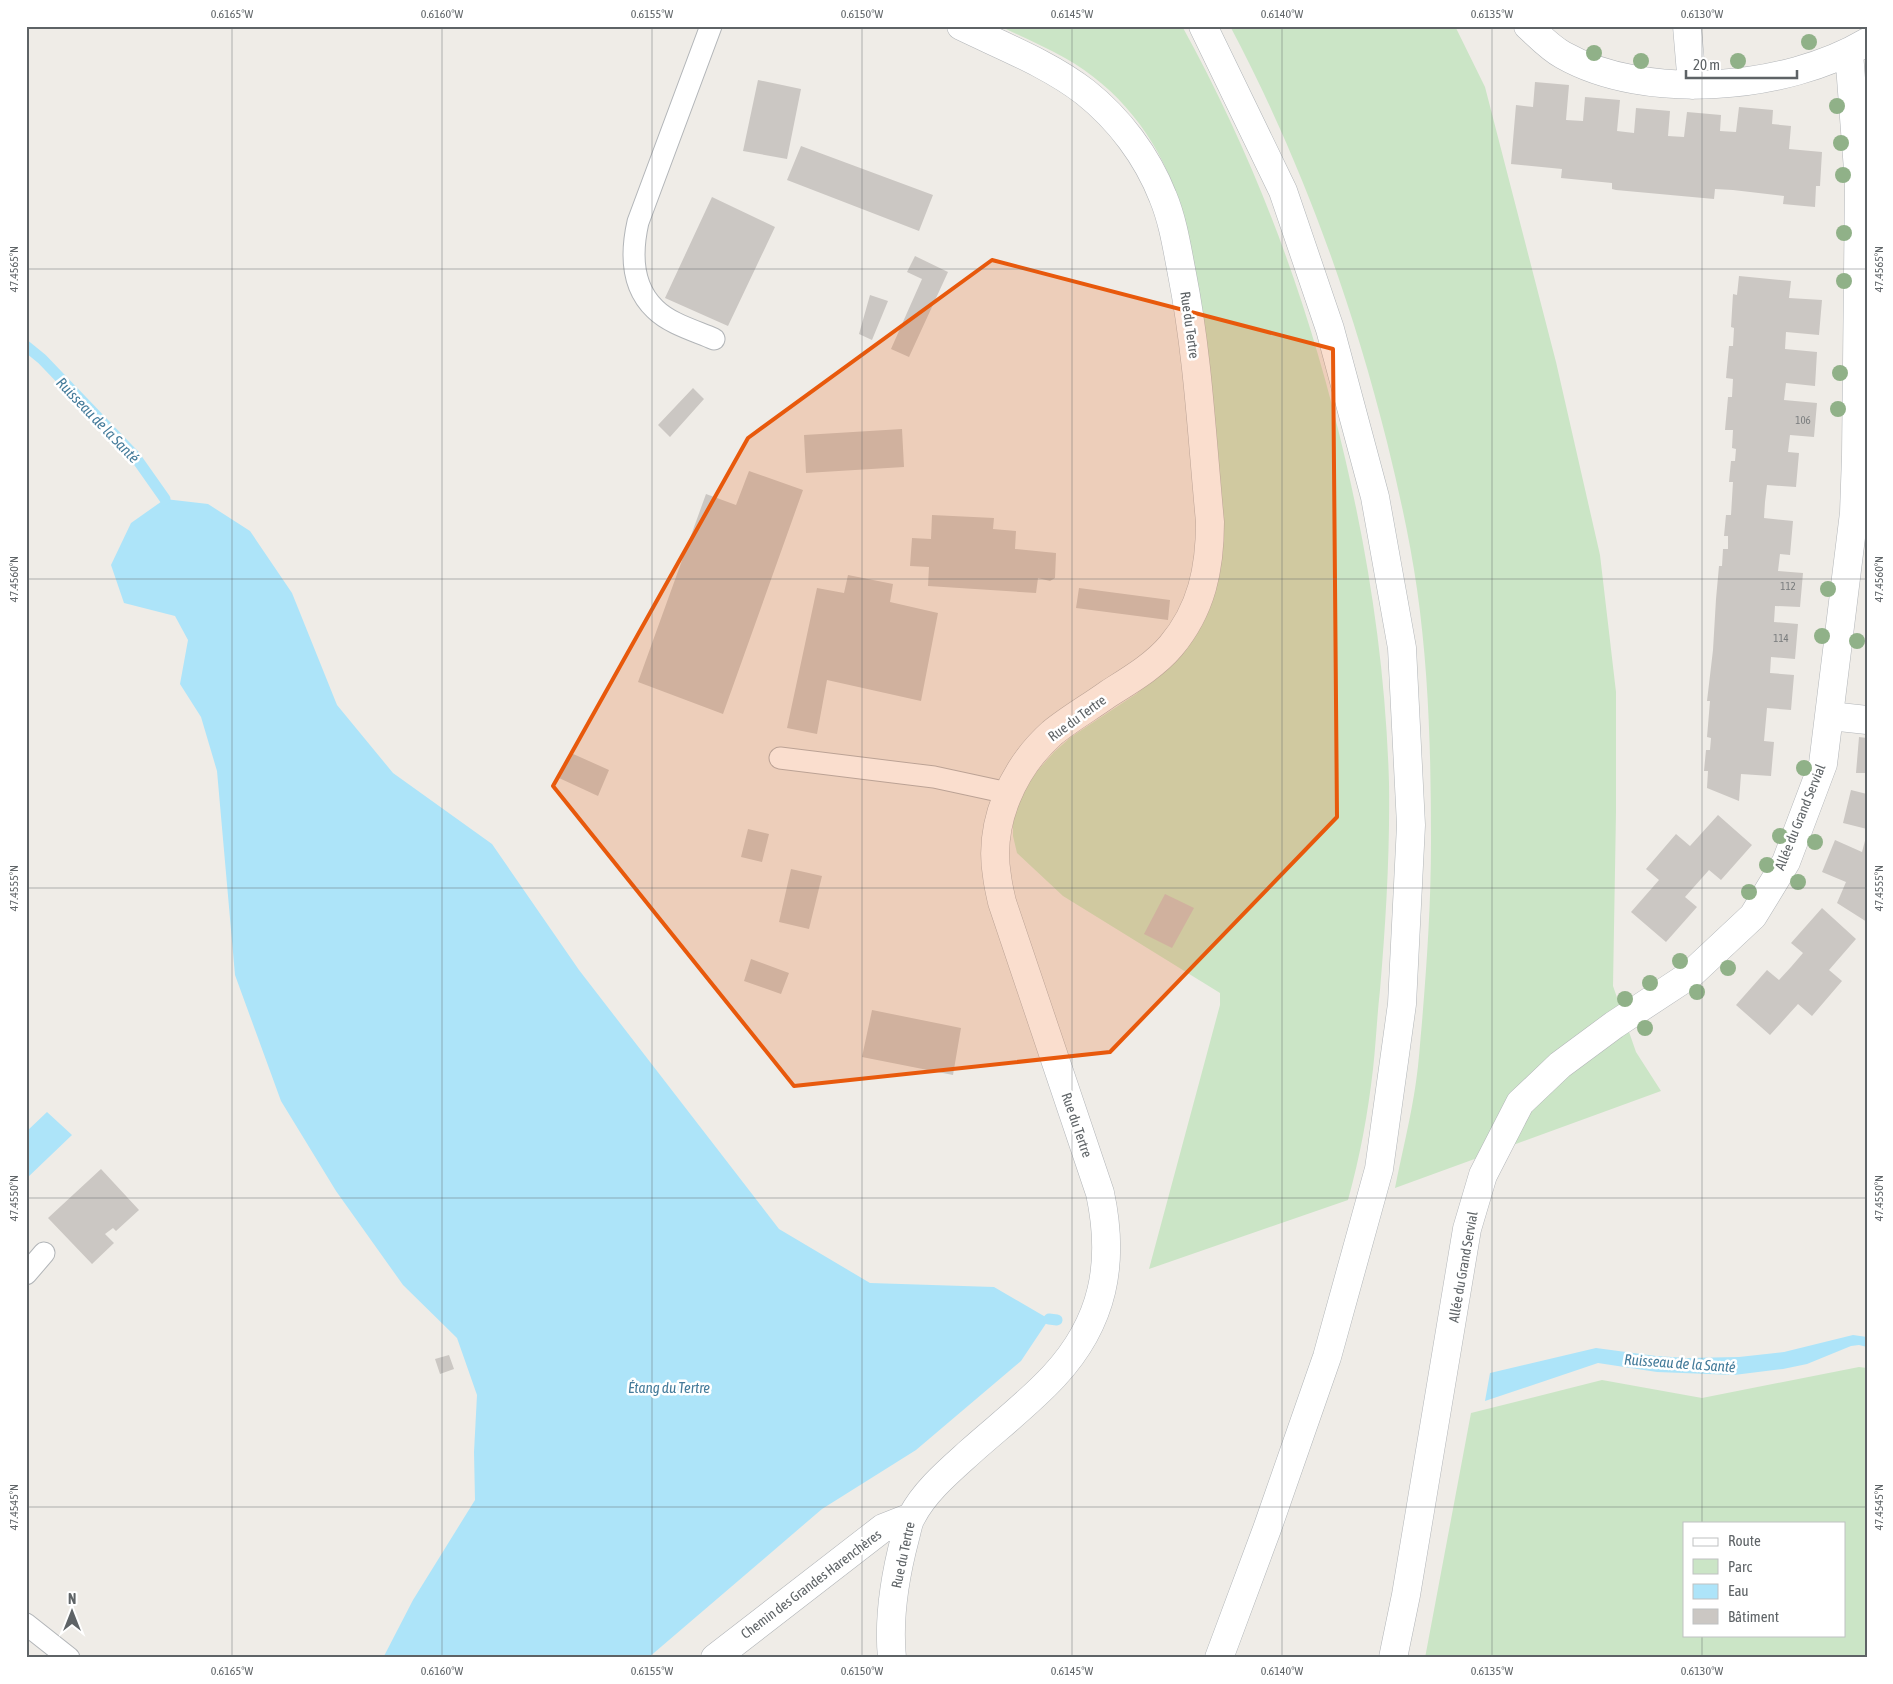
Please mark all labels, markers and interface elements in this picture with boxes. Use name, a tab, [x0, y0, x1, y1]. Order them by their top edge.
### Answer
text: 0.6165°W	[211, 7, 253, 21]
text: 0.6160°W	[421, 7, 463, 21]
text: 0.6155°W	[631, 7, 673, 21]
text: 0.6150°W	[841, 7, 883, 21]
text: 0.6145°W	[1051, 7, 1093, 21]
text: 0.6140°W	[1261, 7, 1303, 21]
text: 0.6135°W	[1471, 7, 1513, 21]
text: 0.6130°W	[1681, 7, 1723, 21]
scale bar	[1686, 48, 1797, 80]
text: 20 m	[1693, 56, 1720, 73]
text: 47.4565°N	[7, 246, 21, 292]
text: 47.4565°N	[1872, 246, 1886, 292]
street label: Rue du Tertre	[1177, 290, 1203, 360]
water label: Ruisseau de la Santé	[53, 374, 143, 466]
house number: 106	[1795, 414, 1811, 426]
text: 47.4560°N	[7, 556, 21, 602]
text: 47.4560°N	[1872, 556, 1886, 602]
house number: 112	[1780, 580, 1796, 592]
house number: 114	[1773, 632, 1789, 644]
street label: Rue du Tertre	[1045, 692, 1109, 744]
street label: Allée du Grand Servial	[1771, 761, 1829, 872]
text: 47.4555°N	[7, 865, 21, 911]
text: 47.4555°N	[1872, 865, 1886, 911]
street label: Rue du Tertre	[1058, 1090, 1096, 1160]
text: 47.4550°N	[7, 1175, 21, 1221]
text: 47.4550°N	[1872, 1175, 1886, 1221]
street label: Allée du Grand Servial	[1445, 1210, 1481, 1324]
water label: Ruisseau de la Santé	[1624, 1351, 1737, 1375]
water label: Étang du Tertre	[628, 1379, 710, 1396]
text: 47.4545°N	[7, 1484, 21, 1530]
text: 47.4545°N	[1872, 1484, 1886, 1530]
street label: Rue du Tertre	[888, 1520, 918, 1590]
legend	[1683, 1522, 1846, 1636]
street label: Chemin des Grandes Harenchères	[738, 1526, 884, 1642]
text: Route	[1728, 1532, 1761, 1549]
text: Parc	[1728, 1558, 1752, 1575]
text: Eau	[1728, 1582, 1749, 1599]
north arrow	[48, 1586, 98, 1636]
text: N	[68, 1591, 76, 1607]
text: Bâtiment	[1728, 1608, 1779, 1625]
text: 0.6165°W	[211, 1664, 253, 1678]
text: 0.6160°W	[421, 1664, 463, 1678]
text: 0.6155°W	[631, 1664, 673, 1678]
text: 0.6150°W	[841, 1664, 883, 1678]
text: 0.6145°W	[1051, 1664, 1093, 1678]
text: 0.6140°W	[1261, 1664, 1303, 1678]
text: 0.6135°W	[1471, 1664, 1513, 1678]
text: 0.6130°W	[1681, 1664, 1723, 1678]

